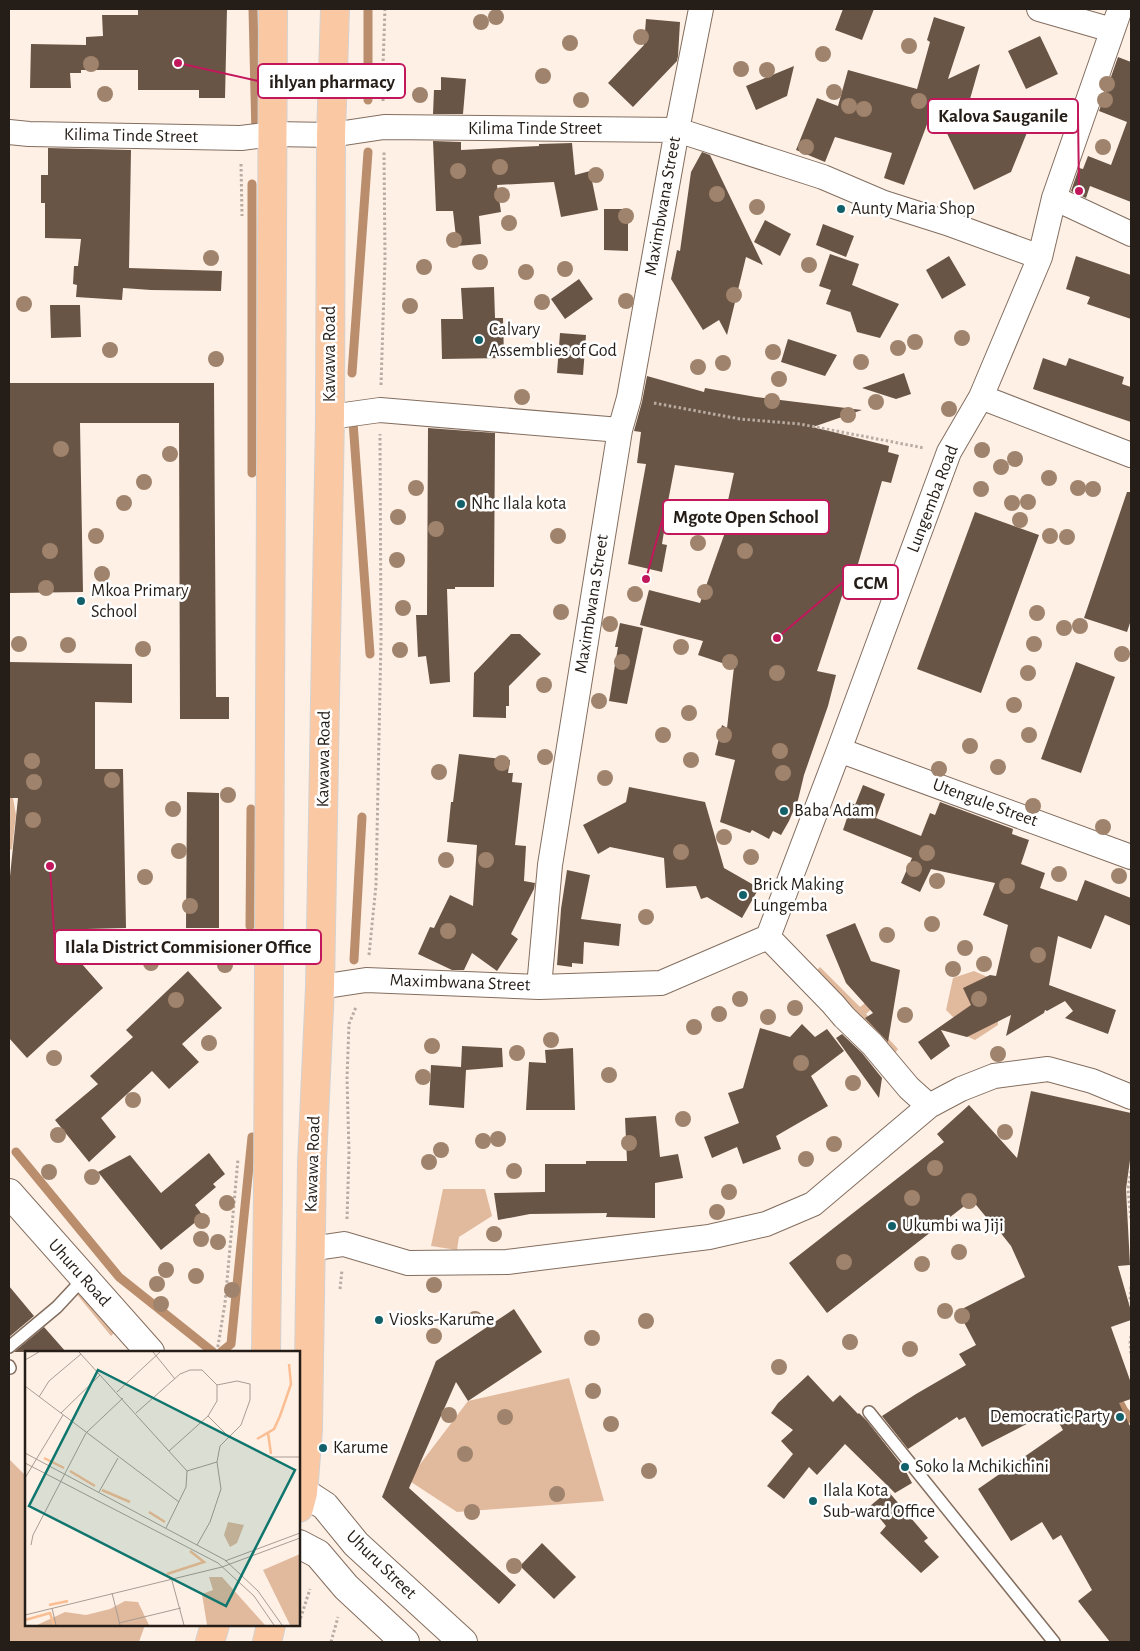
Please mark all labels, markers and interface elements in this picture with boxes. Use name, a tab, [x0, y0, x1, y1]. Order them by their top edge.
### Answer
callout: ihlyan pharmacy	[258, 64, 405, 98]
text: ihlyan pharmacy	[269, 73, 396, 92]
callout: Kalova Sauganile	[928, 99, 1078, 133]
text: Kalova Sauganile	[938, 107, 1068, 126]
street label: Kilima Tinde Street	[468, 120, 602, 138]
street label: Kilima Tinde Street	[64, 126, 198, 146]
street label: Maximbwana Street	[642, 135, 684, 277]
place label: Aunty Maria Shop	[851, 200, 975, 218]
marker: Aunty Maria Shop	[835, 203, 847, 215]
street label: Kawawa Road	[321, 306, 339, 402]
place label: Calvary Assemblies of God	[489, 321, 617, 360]
marker: Calvary Assemblies of God	[473, 334, 485, 346]
street label: Lungemba Road	[904, 443, 962, 555]
place label: Nhc Ilala kota	[471, 495, 567, 513]
marker: Nhc Ilala kota	[455, 498, 467, 510]
callout: Mgote Open School	[663, 500, 829, 534]
text: Mgote Open School	[673, 508, 819, 527]
street label: Maximbwana Street	[572, 533, 612, 675]
callout: CCM	[843, 565, 898, 599]
text: CCM	[854, 574, 888, 593]
place label: Mkoa Primary School	[91, 582, 189, 621]
marker: Mkoa Primary School	[75, 595, 87, 607]
street label: Kawawa Road	[314, 711, 334, 807]
street label: Utengule Street	[930, 776, 1040, 830]
place label: Baba Adam	[794, 802, 874, 820]
marker: Baba Adam	[778, 805, 790, 817]
place label: Brick Making Lungemba	[753, 876, 844, 915]
marker: Brick Making Lungemba	[737, 889, 749, 901]
callout: Ilala District Commisioner Office	[55, 930, 321, 964]
text: Ilala District Commisioner Office	[65, 938, 311, 957]
street label: Maximbwana Street	[389, 972, 531, 994]
street label: Kawawa Road	[302, 1115, 324, 1213]
place label: Ukumbi wa Jiji	[902, 1217, 1004, 1235]
marker: Ukumbi wa Jiji	[886, 1220, 898, 1232]
street label: Uhuru Road	[44, 1236, 114, 1310]
place label: Viosks-Karume	[389, 1311, 494, 1329]
marker: Viosks-Karume	[373, 1314, 385, 1326]
inset map	[25, 1351, 300, 1626]
place label: Democratic Party	[990, 1408, 1110, 1426]
marker: Democratic Party	[1114, 1411, 1126, 1423]
place label: Karume	[333, 1439, 388, 1457]
marker: Karume	[317, 1442, 329, 1454]
place label: Soko la Mchikichini	[915, 1458, 1049, 1476]
marker: Soko la Mchikichini	[899, 1461, 911, 1473]
place label: Ilala Kota Sub-ward Office	[823, 1482, 935, 1521]
marker: Ilala Kota Sub-ward Office	[807, 1495, 819, 1507]
street label: Uhuru Street	[342, 1527, 420, 1603]

